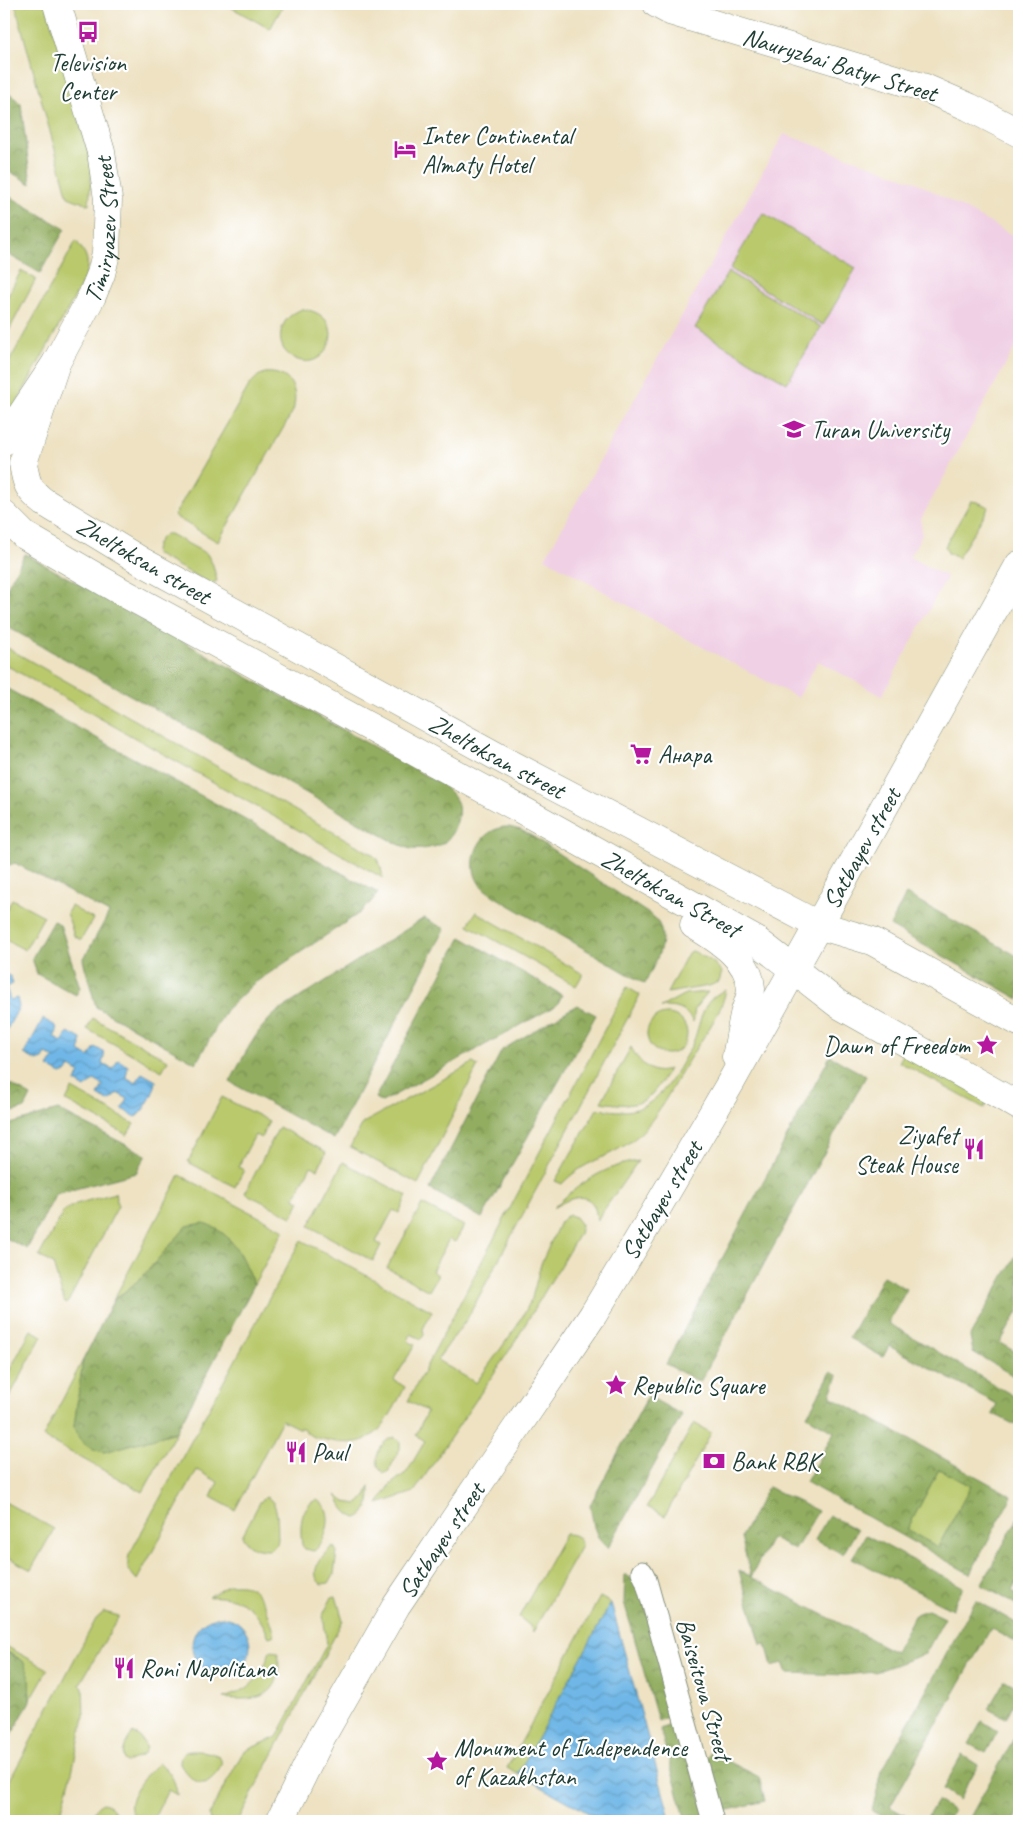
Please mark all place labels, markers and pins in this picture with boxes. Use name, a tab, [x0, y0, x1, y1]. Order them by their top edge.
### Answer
bus stop icon: Television Center	[75, 19, 101, 45]
place label: Television Center	[50, 47, 127, 108]
place label: Inter Continental Almaty Hotel	[422, 120, 577, 181]
hotel icon: Inter Continental Almaty Hotel	[392, 136, 418, 162]
place label: Turan University	[811, 414, 951, 446]
school or university icon: Turan University	[781, 416, 807, 442]
place label: Анара	[658, 739, 713, 771]
supermarket icon: Анара	[628, 741, 654, 767]
place label: Dawn of Freedom	[823, 1030, 971, 1062]
place icon: Dawn of Freedom	[974, 1032, 1000, 1058]
place label: Ziyafet Steak House	[855, 1120, 962, 1181]
restaurant icon: Ziyafet Steak House	[961, 1136, 987, 1162]
place label: Republic Square	[632, 1370, 767, 1402]
place icon: Republic Square	[603, 1372, 629, 1398]
place label: Paul	[312, 1437, 352, 1469]
restaurant icon: Paul	[283, 1439, 309, 1465]
place label: Bank RBK	[731, 1446, 824, 1478]
bank icon: Bank RBK	[701, 1448, 727, 1474]
place label: Roni Napolitana	[140, 1653, 278, 1685]
restaurant icon: Roni Napolitana	[111, 1655, 137, 1681]
place label: Monument of Independence of Kazakhstan	[454, 1732, 689, 1793]
place icon: Monument of Independence of Kazakhstan	[424, 1748, 450, 1774]

